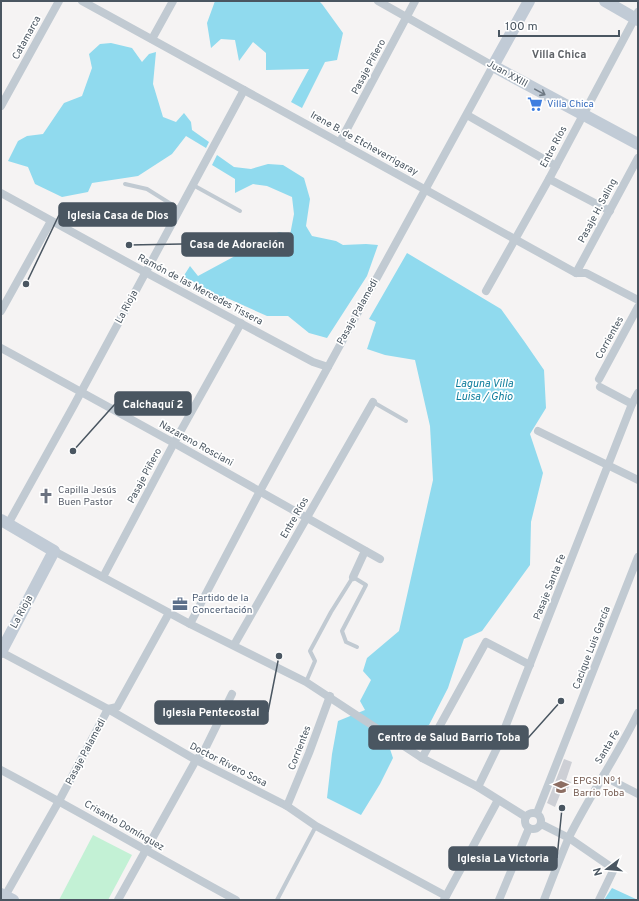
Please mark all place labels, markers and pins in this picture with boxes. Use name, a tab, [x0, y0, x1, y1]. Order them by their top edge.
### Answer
supermarket icon: Villa Chica	[526, 95, 544, 113]
place label: Villa Chica	[547, 98, 594, 111]
callout: Iglesia Casa de Dios	[59, 203, 176, 226]
callout: Casa de Adoración	[182, 233, 293, 256]
callout: Calchaquí 2	[115, 392, 191, 415]
place label: Capilla Jesús Buen Pastor	[58, 484, 117, 509]
church icon: Capilla Jesús Buen Pastor	[37, 487, 55, 505]
place label: Partido de la Concertación	[192, 592, 252, 617]
office icon: Partido de la Concertación	[171, 595, 189, 613]
callout: Iglesia Pentecostal	[155, 701, 268, 724]
callout: Centro de Salud Barrio Toba	[369, 726, 528, 749]
place label: EPGSI Nº 1 Barrio Toba	[573, 775, 624, 800]
school or university icon: EPGSI Nº 1 Barrio Toba	[552, 778, 570, 796]
callout: Iglesia La Victoria	[449, 847, 557, 870]

